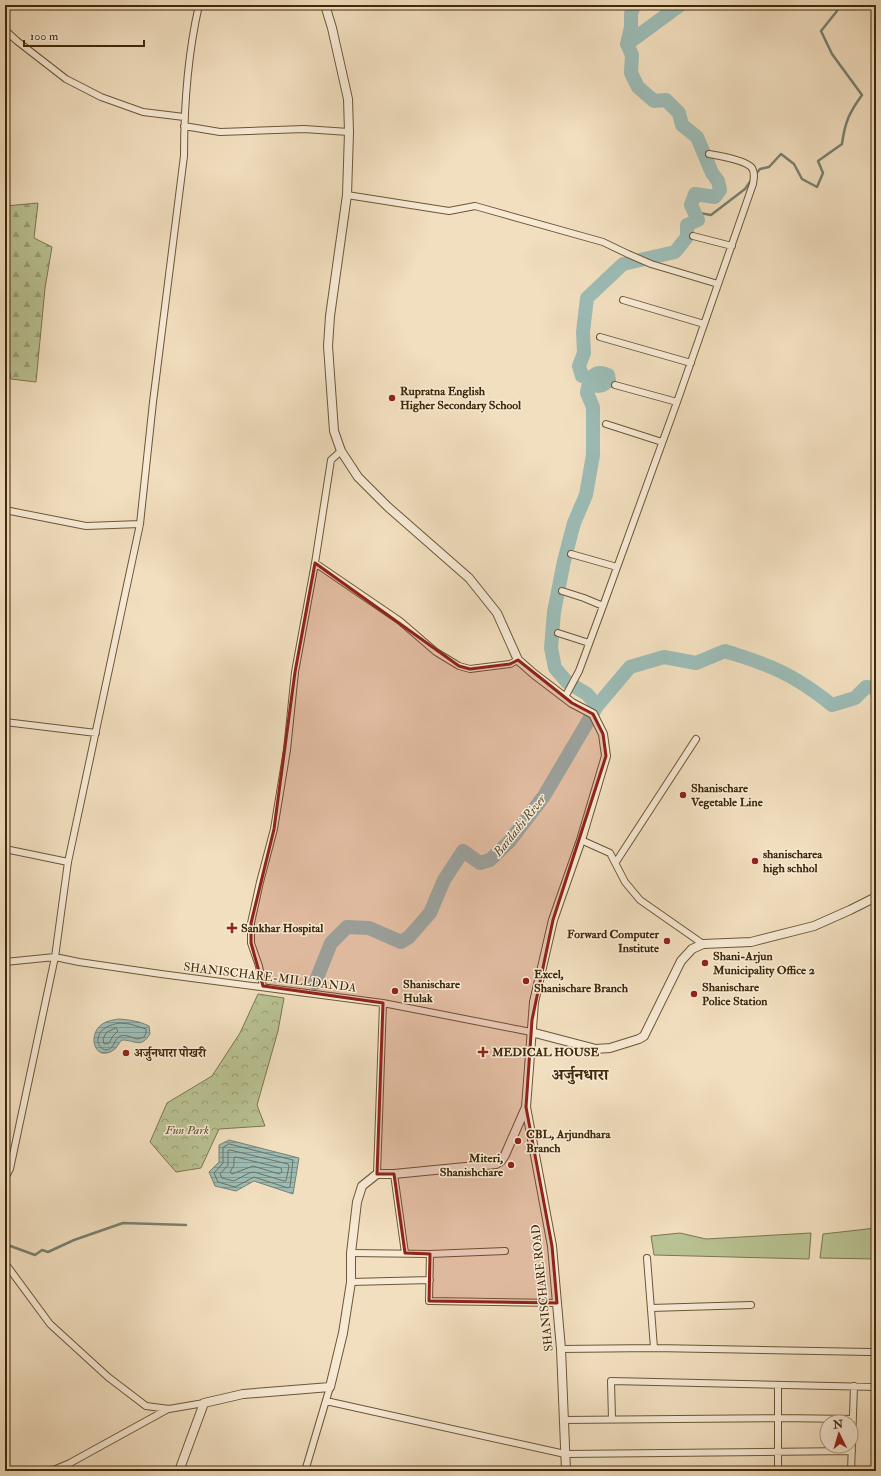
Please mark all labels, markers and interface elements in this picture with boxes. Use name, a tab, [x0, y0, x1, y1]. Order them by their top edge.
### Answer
scale bar	[24, 22, 144, 48]
text: 100 m	[30, 29, 59, 44]
place label: Rupratna English Higher Secondary School	[400, 384, 522, 413]
marker: Rupratna English Higher Secondary School	[387, 393, 397, 403]
place label: Shanischare Vegetable Line	[690, 781, 764, 810]
marker: Shanischare Vegetable Line	[678, 790, 688, 800]
water label: Bardashi River	[489, 791, 550, 860]
place label: shanischarea high schhol	[763, 847, 823, 876]
marker: shanischarea high schhol	[750, 856, 760, 866]
place label: Sankhar Hospital	[241, 921, 324, 936]
marker: Sankhar Hospital	[226, 922, 238, 934]
place label: Forward Computer Institute	[567, 927, 660, 956]
marker: Forward Computer Institute	[662, 936, 672, 946]
place label: Shani-Arjun Municipality Office 2	[712, 949, 815, 978]
marker: Shani-Arjun Municipality Office 2	[700, 958, 710, 968]
street label: SHANISCHARE-MILLDANDA	[183, 959, 358, 996]
place label: Excel, Shanischare Branch	[534, 967, 629, 996]
marker: Excel, Shanischare Branch	[521, 976, 531, 986]
place label: Shanischare Hulak	[403, 977, 461, 1006]
place label: Shanischare Police Station	[702, 980, 768, 1009]
marker: Shanischare Hulak	[390, 986, 400, 996]
marker: Shanischare Police Station	[689, 989, 699, 999]
place label: MEDICAL HOUSE	[491, 1045, 599, 1060]
place label: अर्जुनधारा पोखरी	[134, 1046, 207, 1062]
marker: MEDICAL HOUSE	[477, 1046, 489, 1058]
marker: अर्जुनधारा पोखरी	[121, 1048, 131, 1058]
district label: अर्जुनधारा	[552, 1065, 610, 1085]
park label: Fun Park	[164, 1123, 209, 1138]
place label: CBL, Arjundhara Branch	[526, 1127, 612, 1156]
marker: CBL, Arjundhara Branch	[513, 1136, 523, 1146]
place label: Miteri, Shanishchare	[440, 1151, 504, 1180]
marker: Miteri, Shanishchare	[506, 1160, 516, 1170]
street label: SHANISCHARE ROAD	[528, 1223, 557, 1352]
north arrow	[819, 1414, 859, 1454]
text: N	[832, 1418, 845, 1432]

